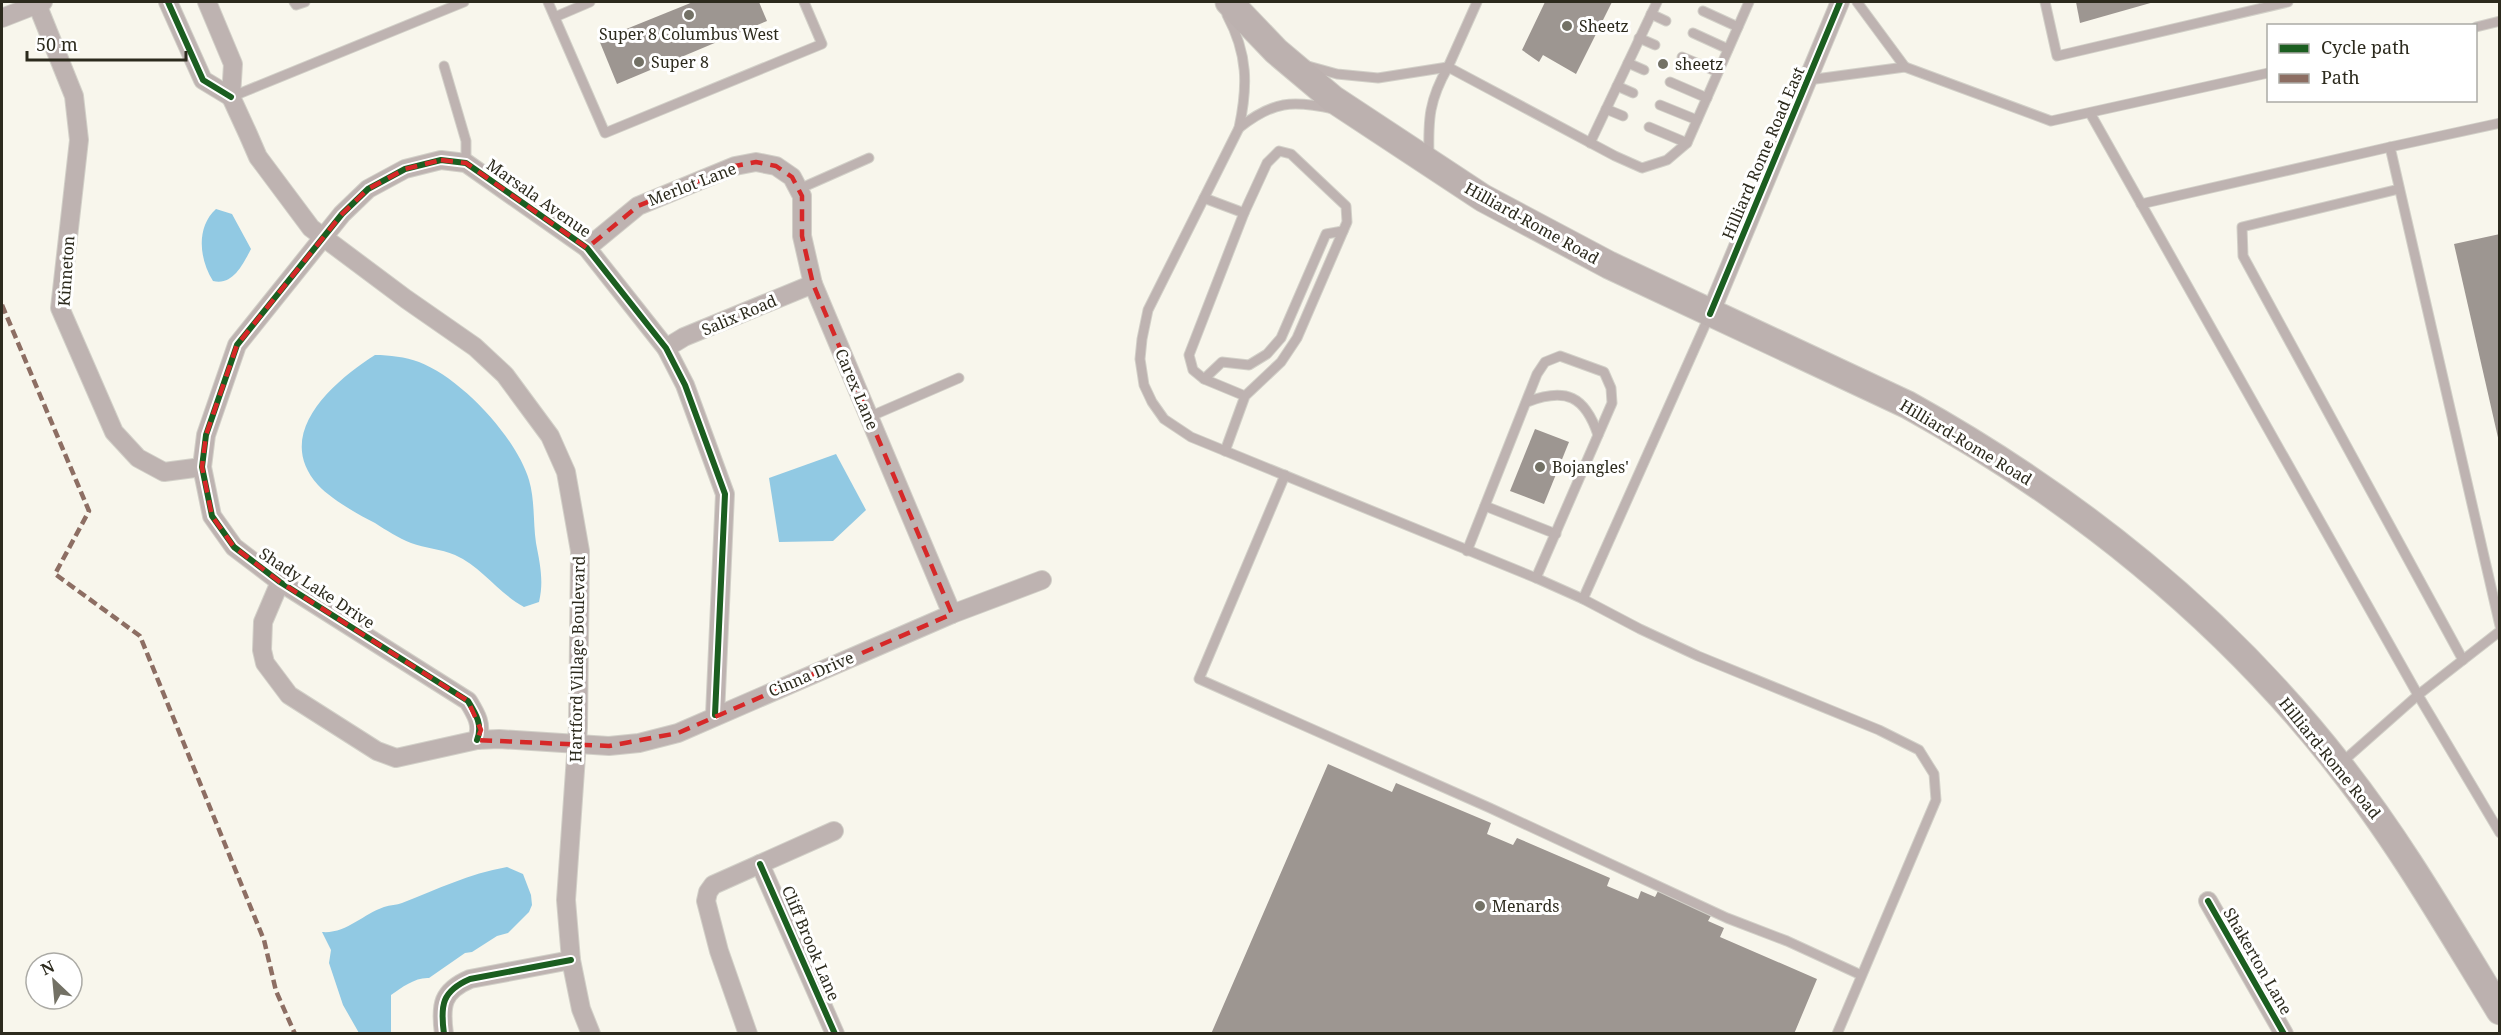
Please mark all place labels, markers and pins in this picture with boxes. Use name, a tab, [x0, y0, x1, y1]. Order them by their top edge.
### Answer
marker: Super 8 Columbus West	[682, 8, 696, 22]
place label: Sheetz	[1579, 15, 1629, 37]
marker: Sheetz	[1560, 19, 1574, 33]
place label: Super 8 Columbus West	[599, 23, 779, 45]
place label: Super 8	[651, 51, 709, 73]
place label: sheetz	[1675, 53, 1723, 75]
marker: Super 8	[632, 55, 646, 69]
marker: sheetz	[1656, 57, 1670, 71]
place label: Bojangles'	[1552, 456, 1629, 478]
marker: Bojangles'	[1533, 460, 1547, 474]
place label: Menards	[1492, 895, 1559, 917]
marker: Menards	[1473, 899, 1487, 913]

